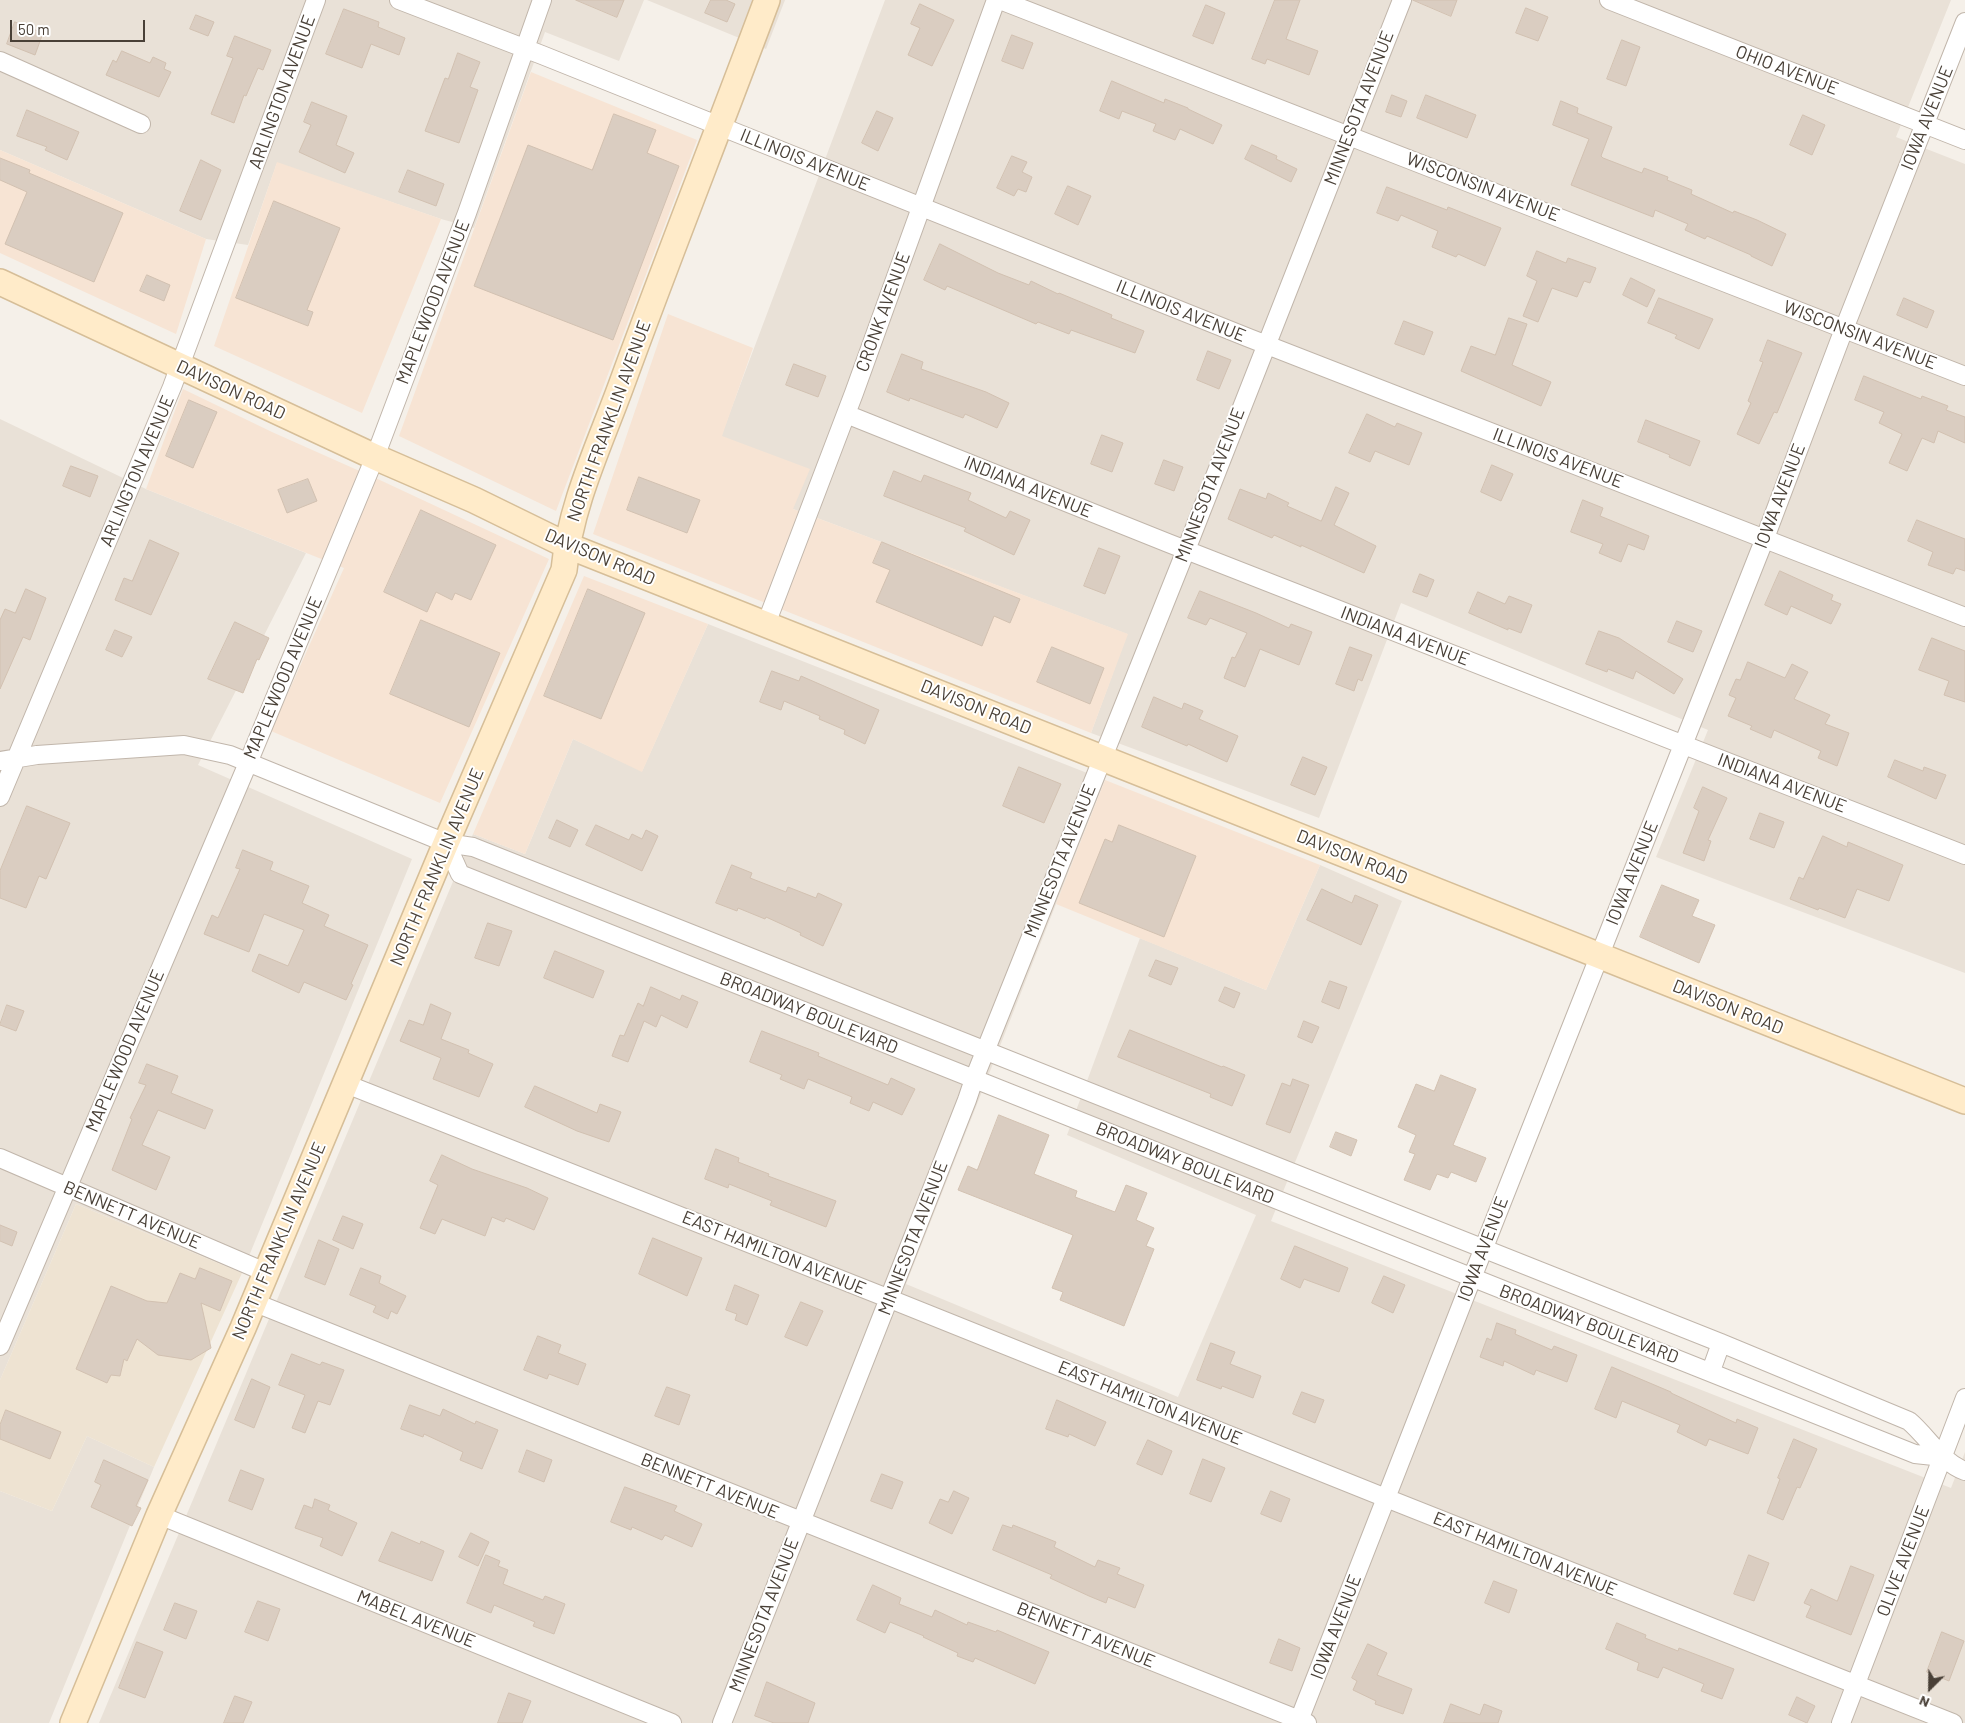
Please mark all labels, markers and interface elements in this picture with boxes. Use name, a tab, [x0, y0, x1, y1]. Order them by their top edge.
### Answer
scale bar	[12, 10, 148, 42]
street label: ARLINGTON AVENUE	[244, 12, 320, 172]
text: 50 m	[18, 20, 50, 38]
street label: MINNESOTA AVENUE	[1320, 28, 1398, 188]
street label: OHIO AVENUE	[1733, 40, 1841, 100]
street label: IOWA AVENUE	[1896, 63, 1958, 173]
street label: ILLINOIS AVENUE	[737, 124, 873, 196]
street label: WISCONSIN AVENUE	[1403, 148, 1563, 226]
street label: MAPLEWOOD AVENUE	[392, 217, 474, 387]
street label: CRONK AVENUE	[851, 249, 915, 375]
street label: ILLINOIS AVENUE	[1113, 275, 1249, 347]
street label: WISCONSIN AVENUE	[1780, 296, 1940, 374]
street label: NORTH FRANKLIN AVENUE	[562, 317, 656, 525]
street label: DAVISON ROAD	[173, 355, 289, 425]
street label: ARLINGTON AVENUE	[95, 392, 179, 550]
street label: MINNESOTA AVENUE	[1171, 405, 1249, 565]
street label: ILLINOIS AVENUE	[1490, 423, 1626, 493]
street label: IOWA AVENUE	[1750, 441, 1810, 551]
street label: INDIANA AVENUE	[961, 452, 1095, 522]
street label: DAVISON ROAD	[542, 524, 658, 590]
street label: MAPLEWOOD AVENUE	[239, 594, 327, 762]
street label: INDIANA AVENUE	[1338, 602, 1472, 670]
street label: DAVISON ROAD	[917, 675, 1035, 739]
street label: INDIANA AVENUE	[1715, 749, 1849, 817]
street label: NORTH FRANKLIN AVENUE	[386, 765, 488, 969]
street label: MINNESOTA AVENUE	[1019, 781, 1101, 941]
street label: IOWA AVENUE	[1601, 818, 1663, 928]
street label: DAVISON ROAD	[1293, 825, 1411, 889]
street label: MAPLEWOOD AVENUE	[81, 967, 169, 1135]
street label: BROADWAY BOULEVARD	[717, 967, 901, 1059]
street label: DAVISON ROAD	[1669, 975, 1787, 1039]
street label: BROADWAY BOULEVARD	[1093, 1117, 1277, 1209]
street label: NORTH FRANKLIN AVENUE	[228, 1139, 330, 1343]
street label: MINNESOTA AVENUE	[874, 1158, 952, 1318]
street label: BENNETT AVENUE	[60, 1176, 204, 1254]
street label: IOWA AVENUE	[1453, 1194, 1513, 1304]
street label: EAST HAMILTON AVENUE	[679, 1206, 869, 1300]
street label: BROADWAY BOULEVARD	[1496, 1280, 1682, 1368]
street label: EAST HAMILTON AVENUE	[1055, 1356, 1245, 1450]
street label: BENNETT AVENUE	[638, 1448, 782, 1524]
street label: OLIVE AVENUE	[1872, 1503, 1934, 1619]
street label: EAST HAMILTON AVENUE	[1430, 1507, 1620, 1601]
street label: MINNESOTA AVENUE	[725, 1535, 803, 1695]
street label: IOWA AVENUE	[1306, 1572, 1366, 1682]
street label: MABEL AVENUE	[354, 1585, 478, 1653]
street label: BENNETT AVENUE	[1014, 1597, 1158, 1673]
north arrow	[1905, 1663, 1955, 1713]
text: N	[1916, 1693, 1932, 1712]

